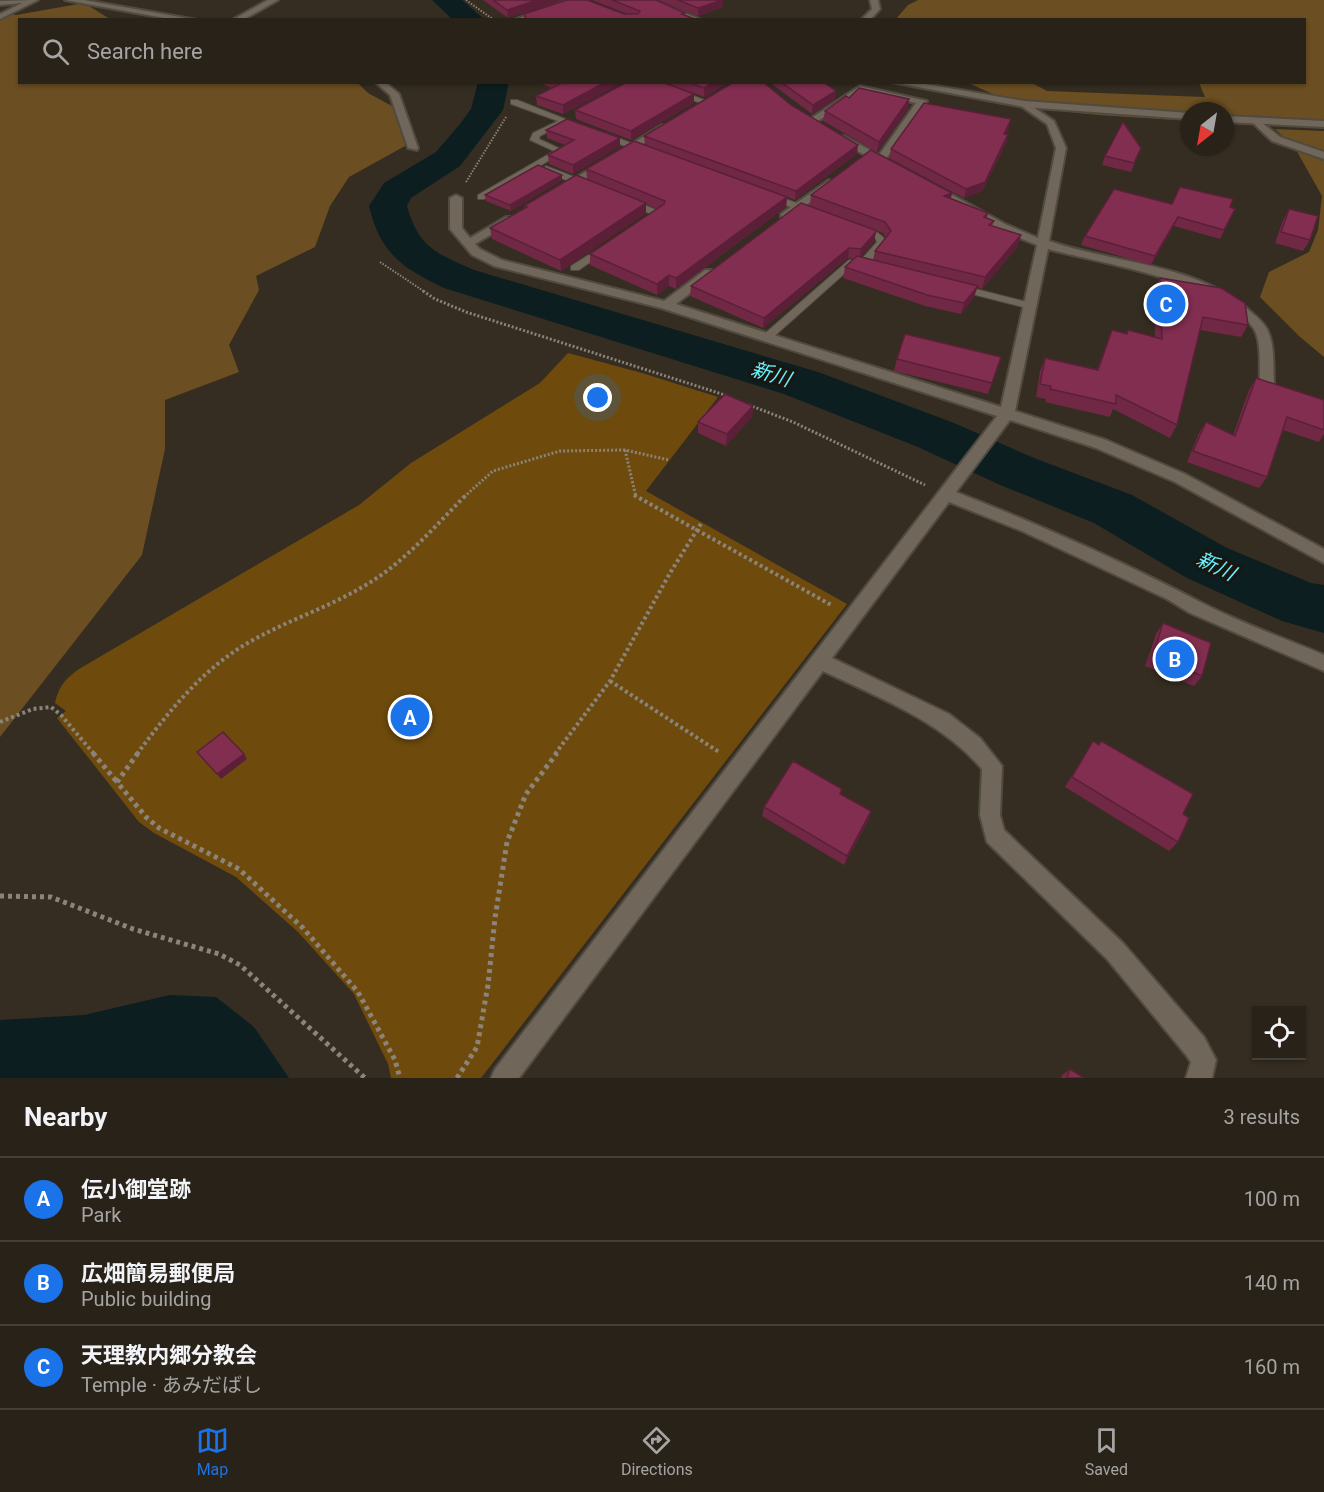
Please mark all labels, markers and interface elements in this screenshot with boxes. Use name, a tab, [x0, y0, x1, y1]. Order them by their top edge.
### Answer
search box	[18, 18, 1306, 84]
icon: search	[39, 35, 72, 68]
text: Search here	[87, 39, 203, 64]
north arrow	[1180, 102, 1234, 156]
pin: C	[1146, 282, 1186, 326]
water label: 新川	[748, 357, 796, 392]
your location	[583, 383, 612, 412]
water label: 新川	[1193, 546, 1241, 586]
pin: B	[1156, 636, 1194, 682]
pin: A	[390, 694, 430, 740]
map controls	[1252, 1006, 1306, 1060]
button: locate	[1252, 1006, 1306, 1060]
text: Nearby	[24, 1102, 107, 1132]
text: 3 results	[1224, 1105, 1300, 1129]
text: 伝小御堂跡	[81, 1177, 191, 1202]
text: A	[37, 1187, 50, 1211]
text: 100 m	[1244, 1187, 1300, 1211]
text: Park	[81, 1203, 121, 1227]
text: 広畑簡易郵便局	[81, 1261, 235, 1286]
text: B	[37, 1271, 50, 1295]
text: 140 m	[1244, 1271, 1300, 1295]
text: Public building	[81, 1287, 211, 1311]
text: 天理教内郷分教会	[81, 1343, 257, 1368]
text: C	[37, 1355, 50, 1379]
text: 160 m	[1244, 1355, 1300, 1379]
text: Temple · あみだばし	[81, 1373, 262, 1397]
tab: Map	[196, 1424, 229, 1479]
tab: Directions	[621, 1424, 693, 1479]
tab: Saved	[1085, 1424, 1128, 1479]

